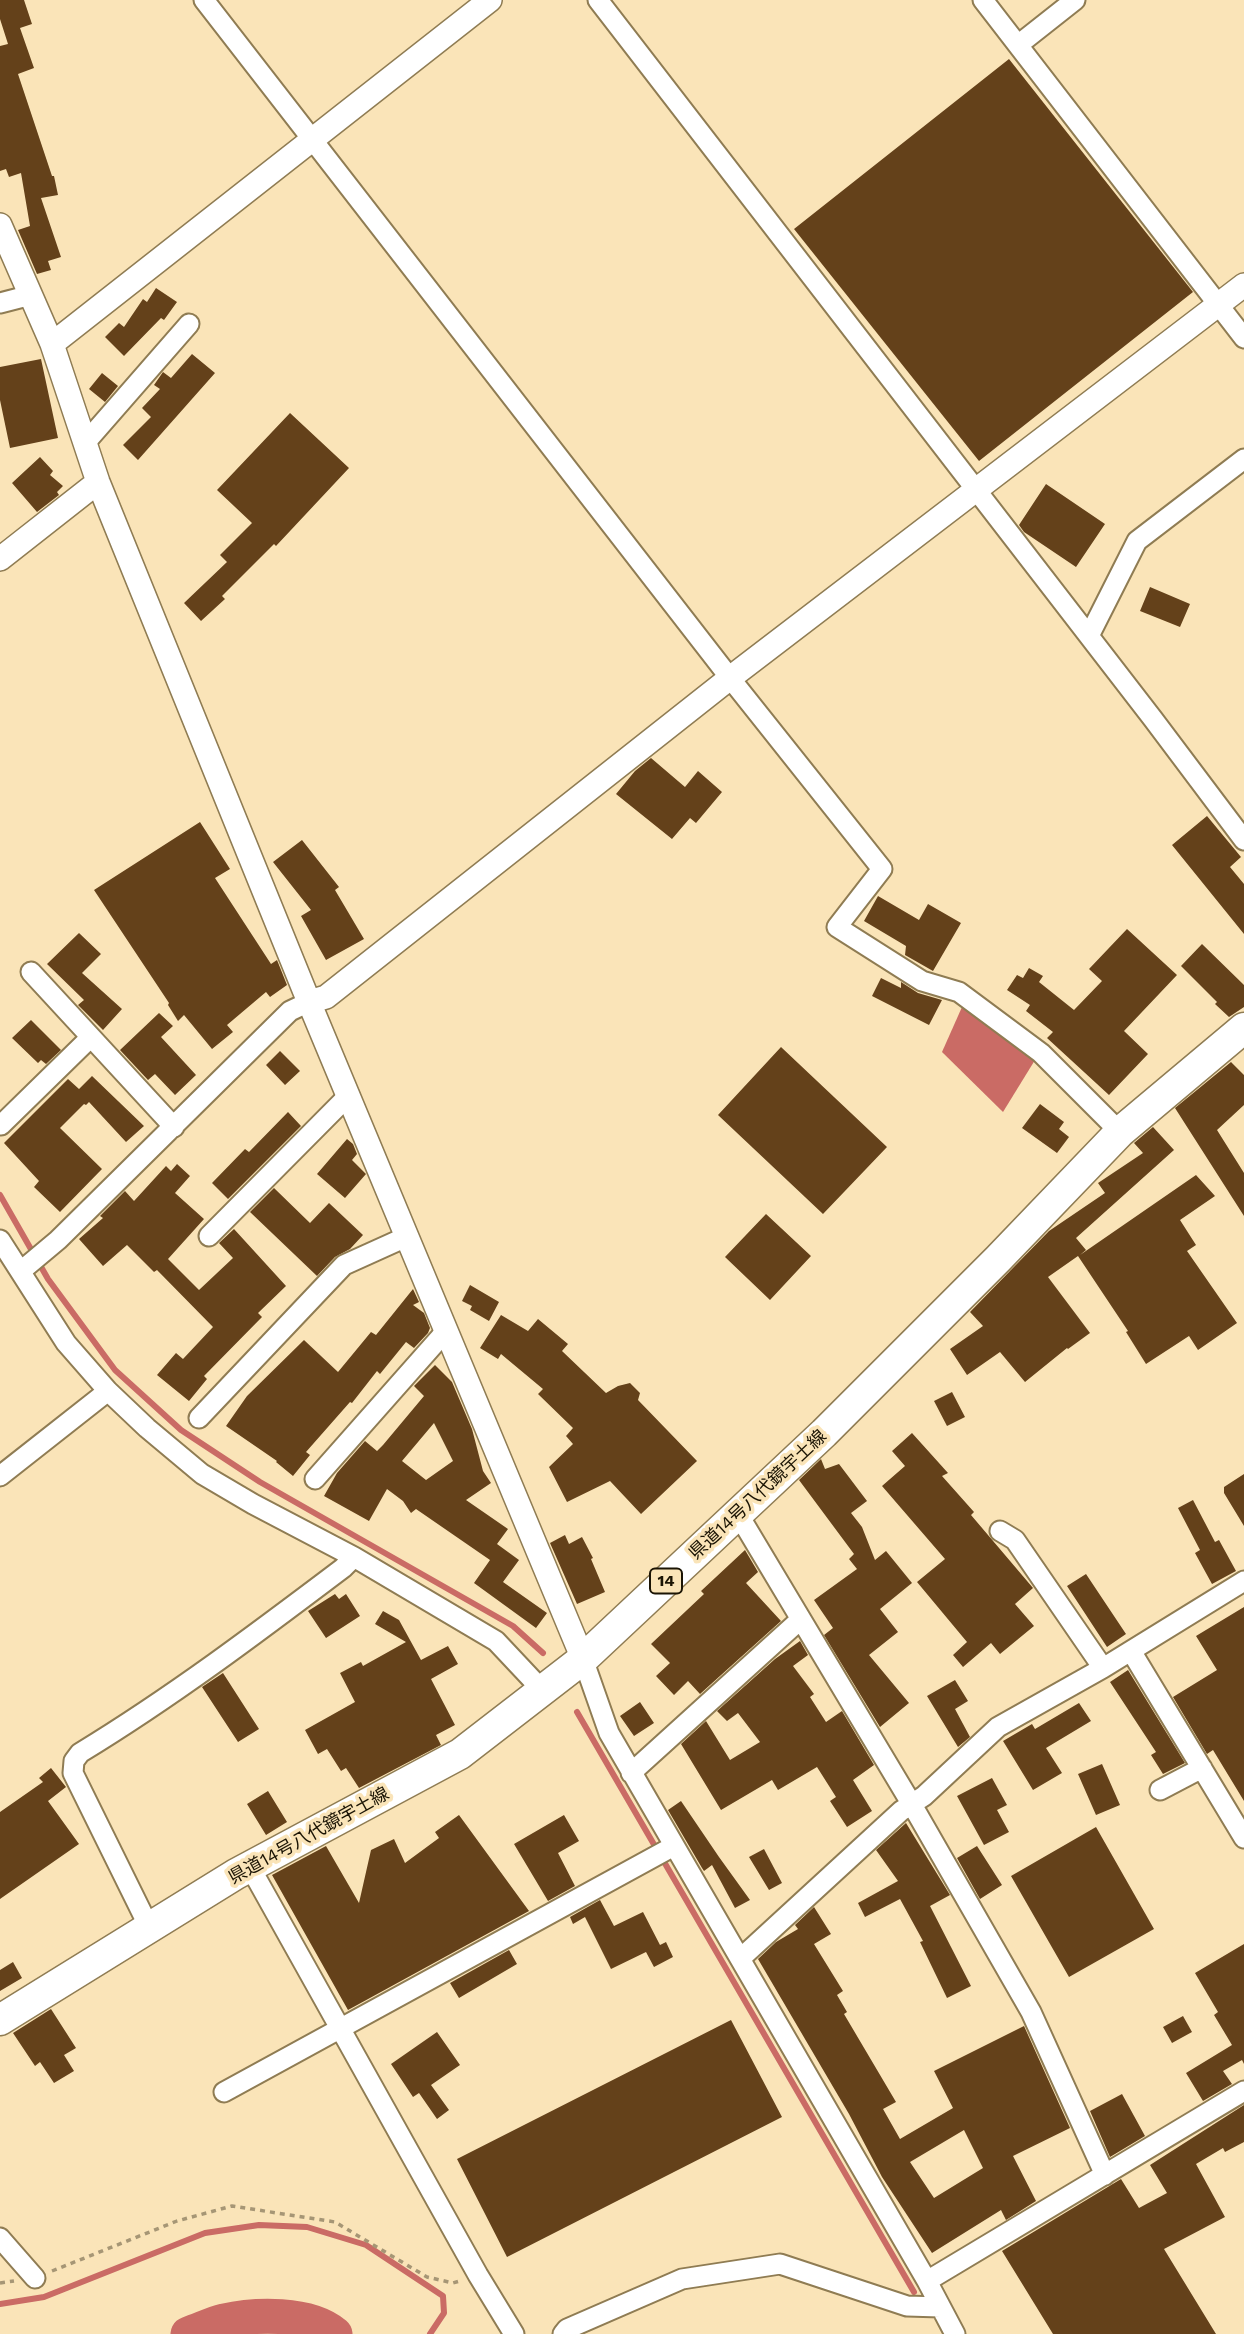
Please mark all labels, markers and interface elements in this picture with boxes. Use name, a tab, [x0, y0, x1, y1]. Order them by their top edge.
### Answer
street label: 県道14号八代鏡宇土線	[685, 1426, 831, 1564]
road number: 14	[650, 1568, 682, 1594]
street label: 県道14号八代鏡宇土線	[225, 1783, 393, 1889]

